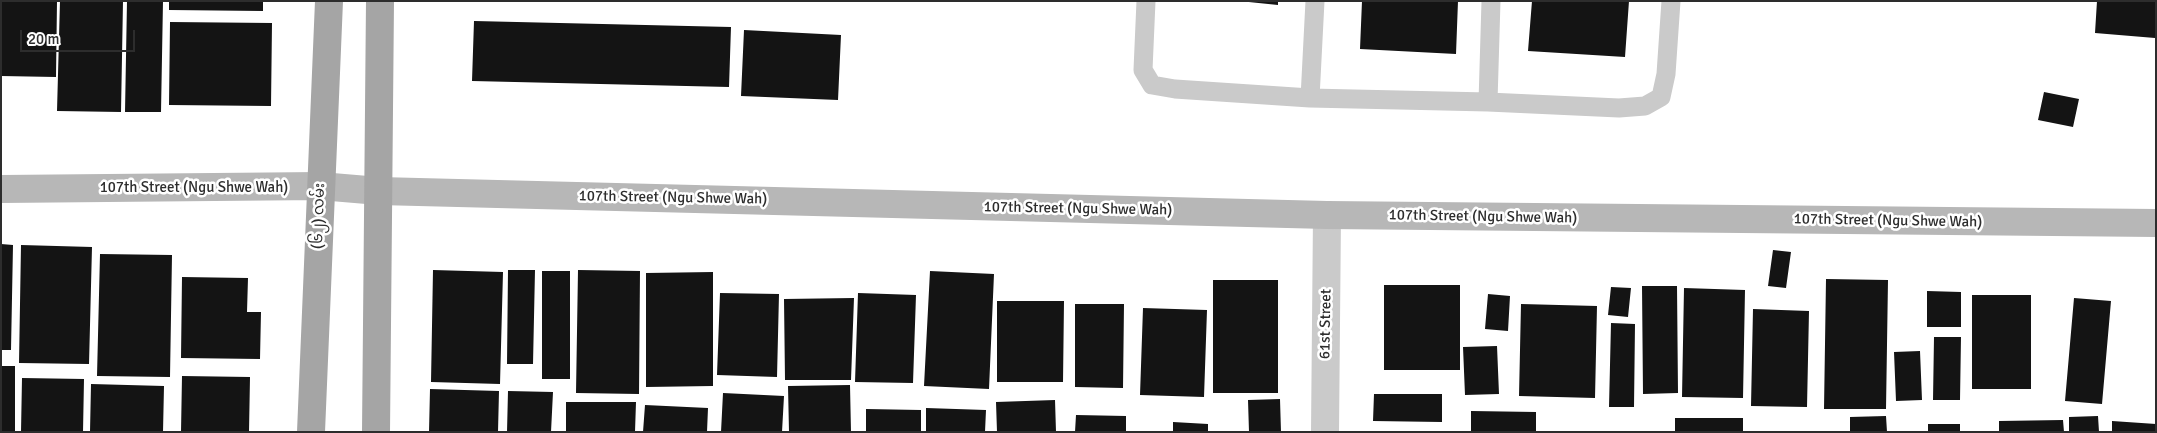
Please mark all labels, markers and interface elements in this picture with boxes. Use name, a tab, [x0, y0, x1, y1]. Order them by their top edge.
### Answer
scale bar	[22, 20, 138, 52]
text: 20 m	[28, 30, 59, 48]
street label: 107th Street (Ngu Shwe Wah)	[100, 179, 288, 197]
street label: (၆၂) လမ်း	[309, 183, 329, 249]
street label: 107th Street (Ngu Shwe Wah)	[579, 187, 767, 209]
street label: 107th Street (Ngu Shwe Wah)	[984, 198, 1172, 220]
street label: 107th Street (Ngu Shwe Wah)	[1389, 206, 1577, 228]
street label: 107th Street (Ngu Shwe Wah)	[1794, 210, 1982, 232]
street label: 61st Street	[1316, 289, 1336, 359]

